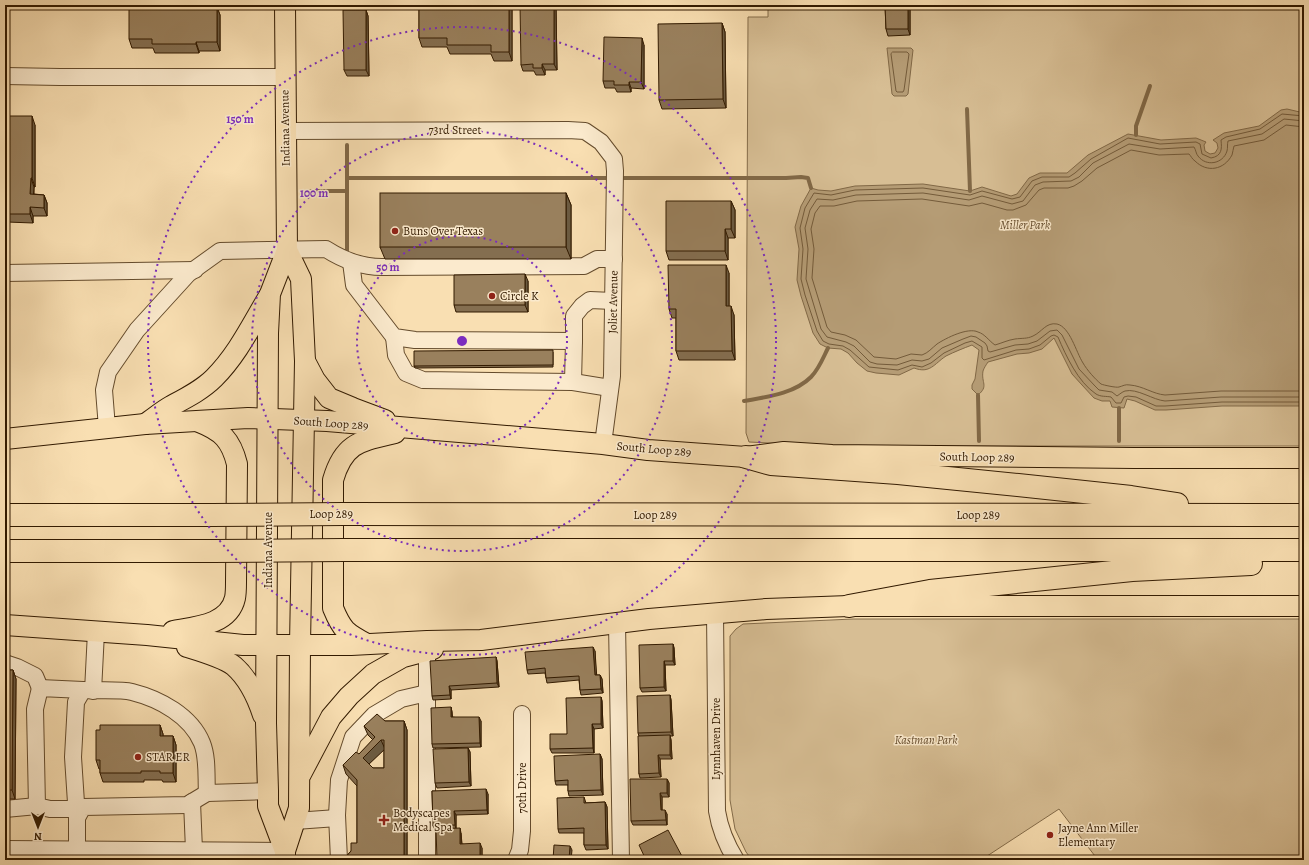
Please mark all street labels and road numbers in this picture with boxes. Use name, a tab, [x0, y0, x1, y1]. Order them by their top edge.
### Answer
street label: Indiana Avenue	[276, 90, 294, 166]
street label: 73rd Street	[429, 122, 481, 138]
street label: Joliet Avenue	[604, 270, 622, 334]
street label: South Loop 289	[293, 412, 369, 434]
street label: South Loop 289	[616, 438, 692, 460]
street label: South Loop 289	[939, 448, 1015, 466]
street label: Loop 289	[309, 506, 353, 522]
street label: Loop 289	[633, 507, 677, 523]
street label: Loop 289	[956, 507, 1000, 523]
street label: Indiana Avenue	[260, 512, 276, 588]
street label: Lynnhaven Drive	[708, 698, 724, 780]
street label: 70th Drive	[514, 762, 530, 814]

